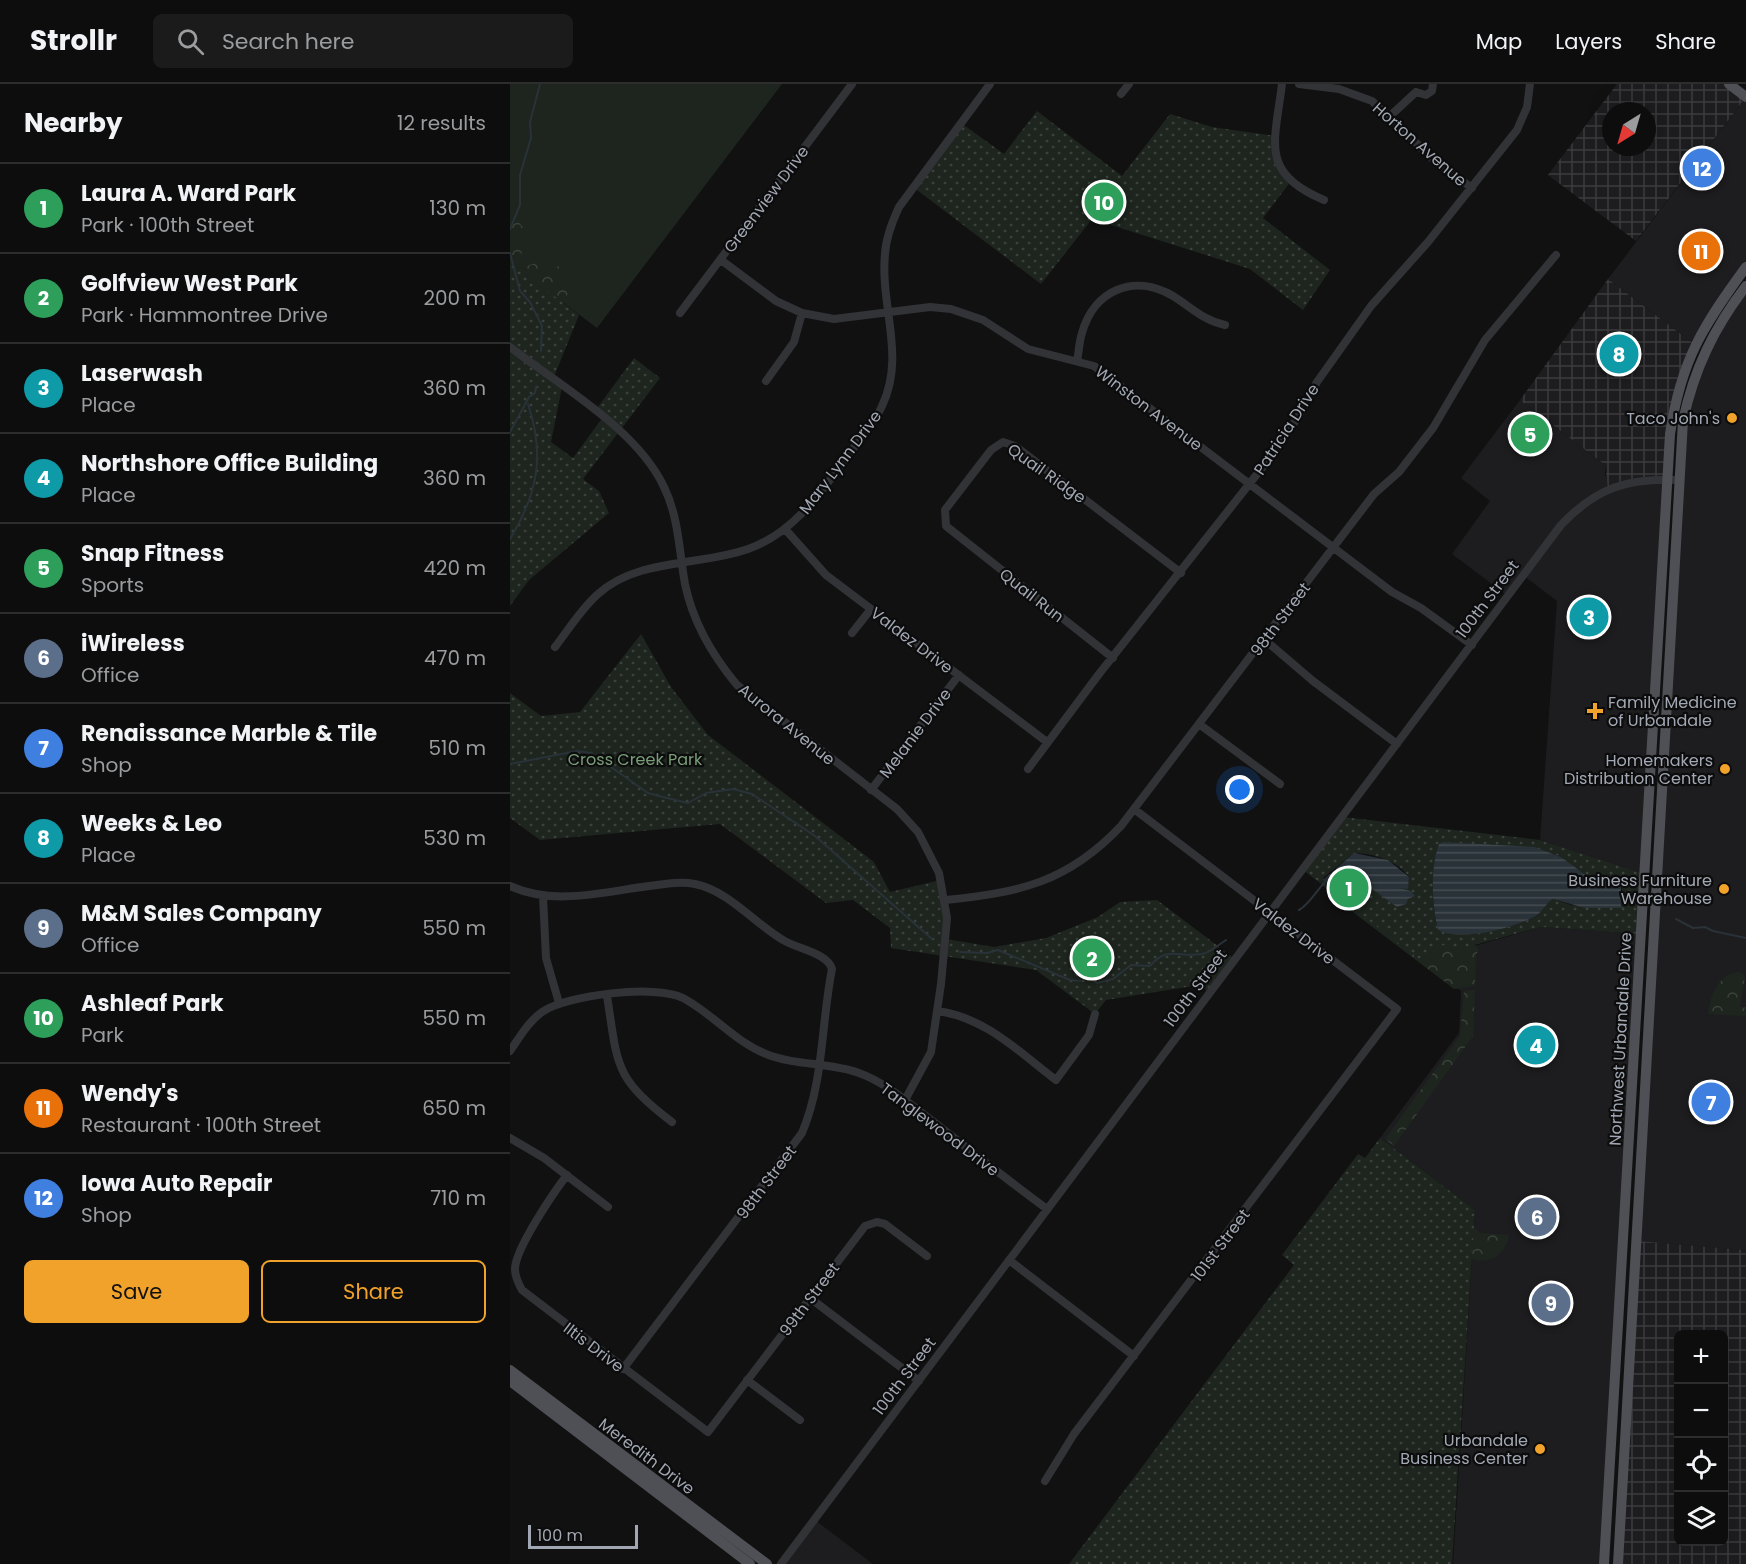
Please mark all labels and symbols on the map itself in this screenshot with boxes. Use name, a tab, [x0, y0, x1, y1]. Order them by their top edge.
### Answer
street label: Horton Avenue	[1368, 97, 1472, 192]
north arrow	[1602, 102, 1656, 156]
street label: Greenview Drive	[718, 141, 814, 258]
pin: 12	[1682, 146, 1722, 190]
pin: 10	[1084, 180, 1124, 224]
pin: 11	[1682, 228, 1720, 274]
pin: 8	[1600, 332, 1638, 376]
street label: Winston Avenue	[1090, 360, 1207, 456]
street label: Patricia Drive	[1248, 379, 1325, 479]
street label: Mary Lynn Drive	[794, 406, 887, 519]
place label: Taco John's	[1626, 407, 1720, 430]
marker: Taco John's	[1725, 411, 1739, 425]
pin: 5	[1510, 412, 1550, 456]
street label: Quail Ridge	[1003, 438, 1091, 509]
street label: 100th Street	[1450, 555, 1524, 643]
street label: Quail Run	[995, 563, 1069, 628]
street label: 98th Street	[1245, 577, 1316, 661]
pin: 3	[1570, 594, 1608, 640]
street label: Valdez Drive	[866, 602, 958, 679]
street label: Aurora Avenue	[733, 678, 840, 771]
street label: Melanie Drive	[874, 684, 957, 783]
place label: Family Medicine of Urbandale	[1608, 691, 1737, 732]
marker: Family Medicine of Urbandale	[1586, 702, 1604, 720]
park label: Cross Creek Park	[568, 748, 703, 771]
place label: Homemakers Distribution Center	[1564, 749, 1713, 790]
marker: Homemakers Distribution Center	[1718, 762, 1732, 776]
your location	[1225, 775, 1254, 804]
pin: 1	[1330, 866, 1368, 910]
place label: Business Furniture Warehouse	[1568, 869, 1712, 910]
marker: Business Furniture Warehouse	[1717, 882, 1731, 896]
street label: Valdez Drive	[1248, 893, 1340, 970]
street label: Northwest Urbandale Drive	[1603, 932, 1638, 1146]
pin: 2	[1072, 936, 1112, 980]
street label: 100th Street	[1158, 944, 1232, 1032]
pin: 4	[1516, 1022, 1556, 1068]
street label: Tanglewood Drive	[876, 1077, 1004, 1182]
pin: 7	[1692, 1080, 1730, 1124]
street label: 98th Street	[731, 1140, 802, 1224]
pin: 6	[1518, 1194, 1556, 1240]
street label: 101st Street	[1185, 1204, 1255, 1286]
street label: 99th Street	[774, 1257, 845, 1341]
pin: 9	[1532, 1280, 1570, 1326]
street label: Iltis Drive	[559, 1317, 629, 1378]
street label: 100th Street	[867, 1332, 941, 1420]
street label: Meredith Drive	[594, 1413, 700, 1500]
place label: Urbandale Business Center	[1400, 1429, 1528, 1470]
marker: Urbandale Business Center	[1533, 1442, 1547, 1456]
scale bar	[528, 1522, 638, 1550]

